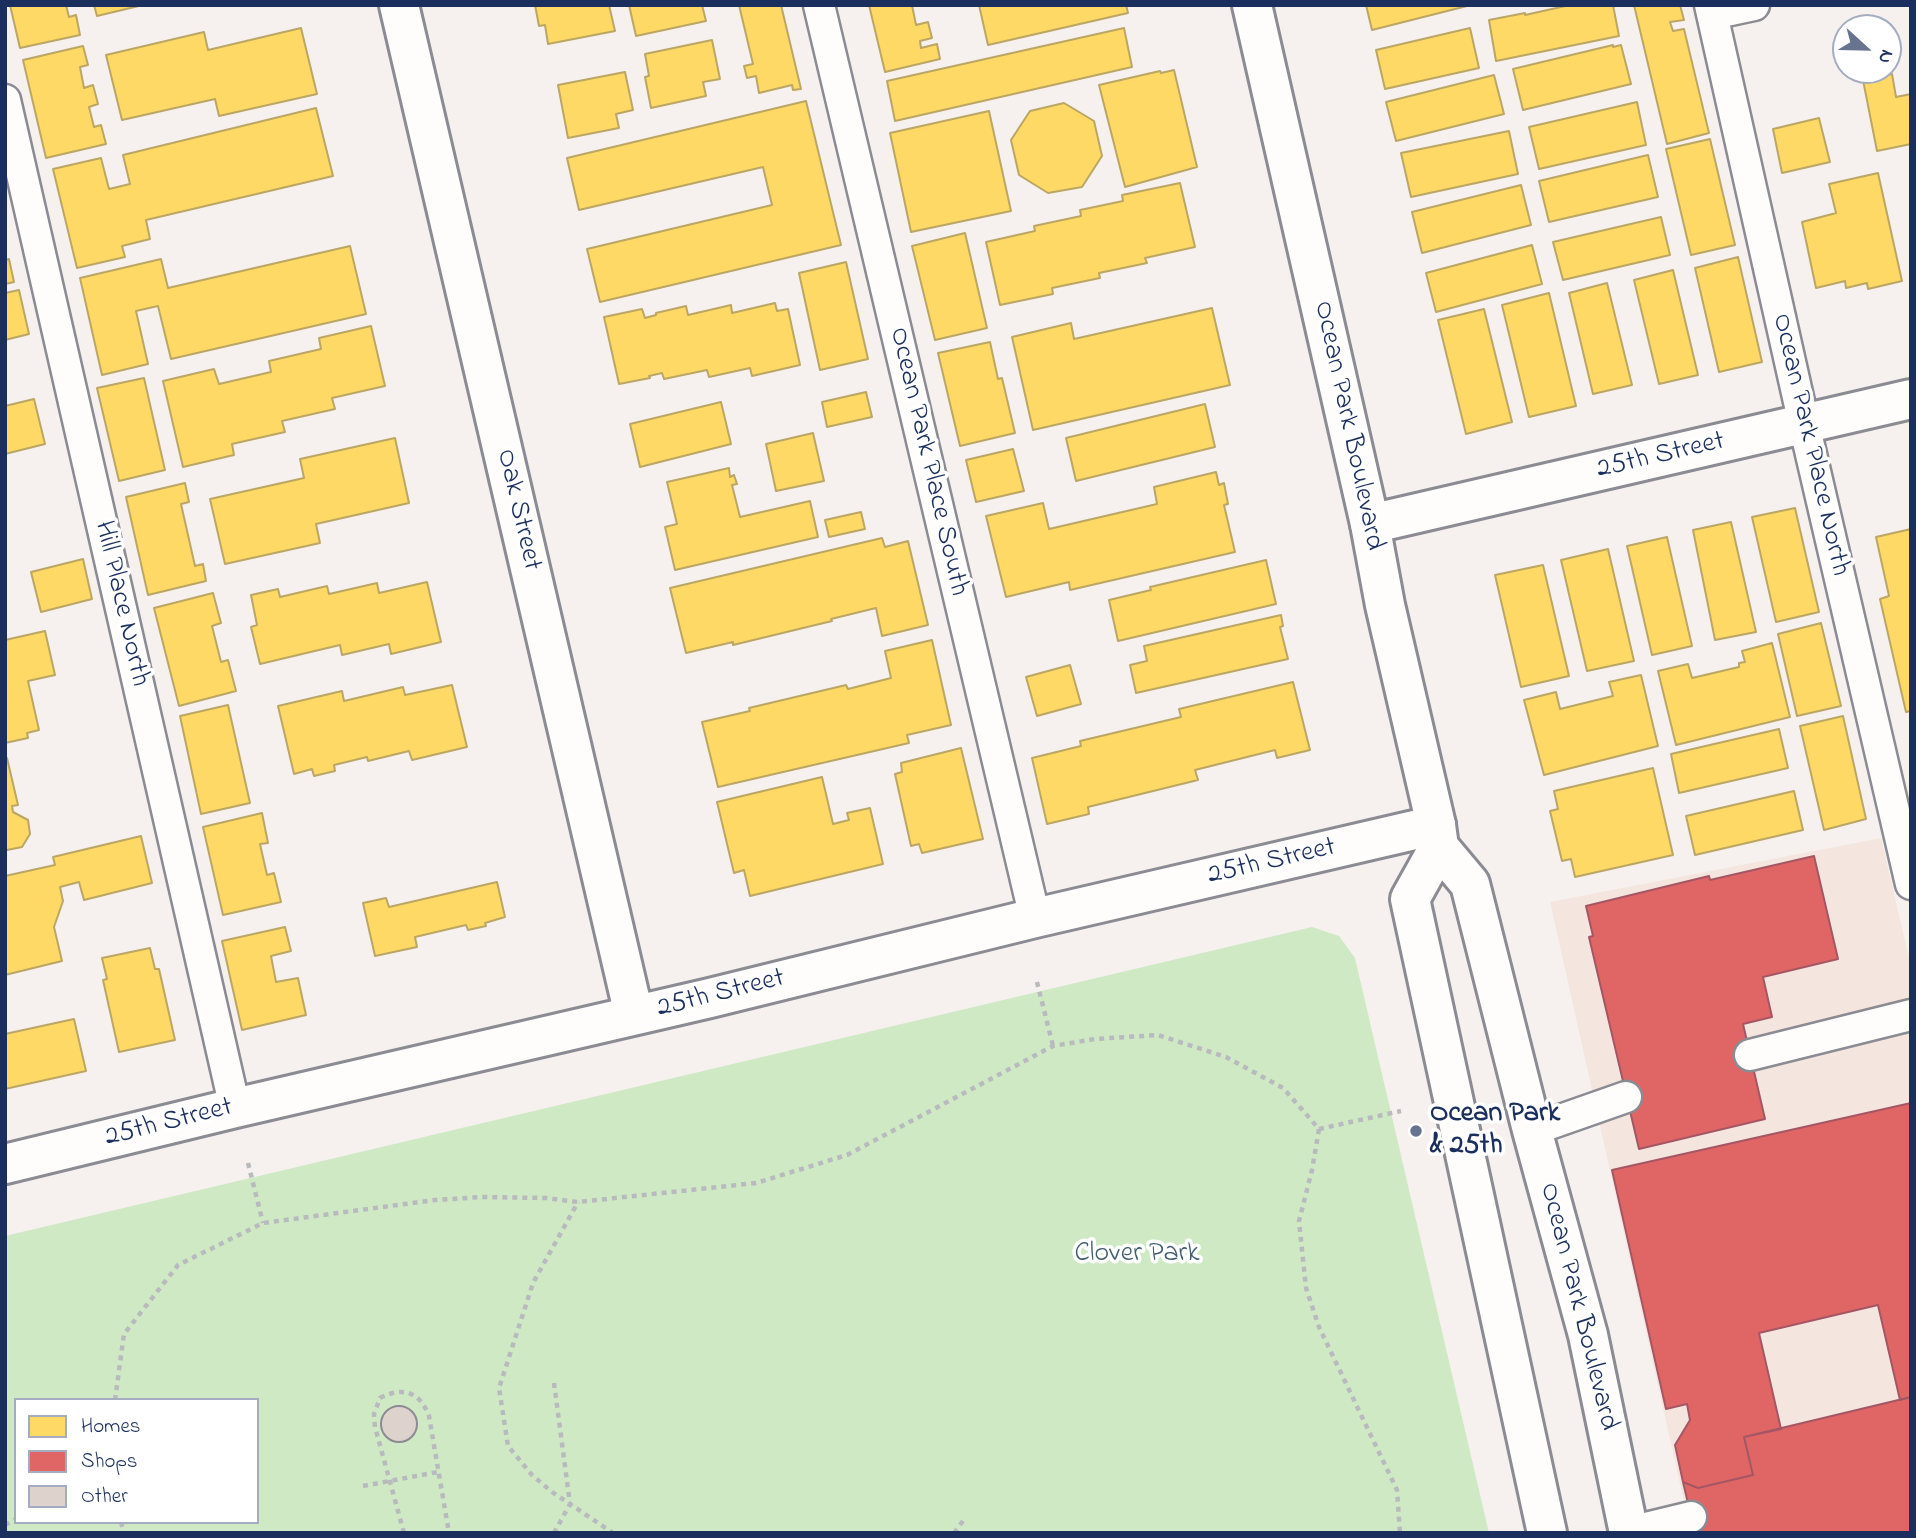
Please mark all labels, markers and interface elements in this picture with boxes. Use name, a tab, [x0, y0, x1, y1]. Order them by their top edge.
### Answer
north arrow	[1832, 14, 1902, 84]
text: N	[1870, 45, 1900, 67]
street label: Ocean Park Boulevard	[1304, 298, 1390, 554]
street label: Ocean Park Place North	[1762, 311, 1856, 579]
street label: Ocean Park Place South	[880, 325, 974, 599]
street label: 25th Street	[1594, 426, 1728, 488]
street label: Oak Street	[487, 446, 547, 574]
street label: Hill Place North	[85, 518, 155, 690]
street label: 25th Street	[1205, 832, 1339, 894]
street label: 25th Street	[654, 963, 788, 1027]
street label: 25th Street	[102, 1092, 236, 1156]
place label: Ocean Park & 25th	[1430, 1098, 1560, 1164]
marker: Ocean Park & 25th	[1408, 1123, 1424, 1139]
street label: Ocean Park Boulevard	[1530, 1180, 1624, 1434]
park label: Clover Park	[1074, 1238, 1200, 1272]
legend	[14, 1398, 259, 1524]
text: Homes	[81, 1412, 141, 1442]
text: Shops	[81, 1447, 138, 1477]
text: Other	[81, 1482, 128, 1512]

